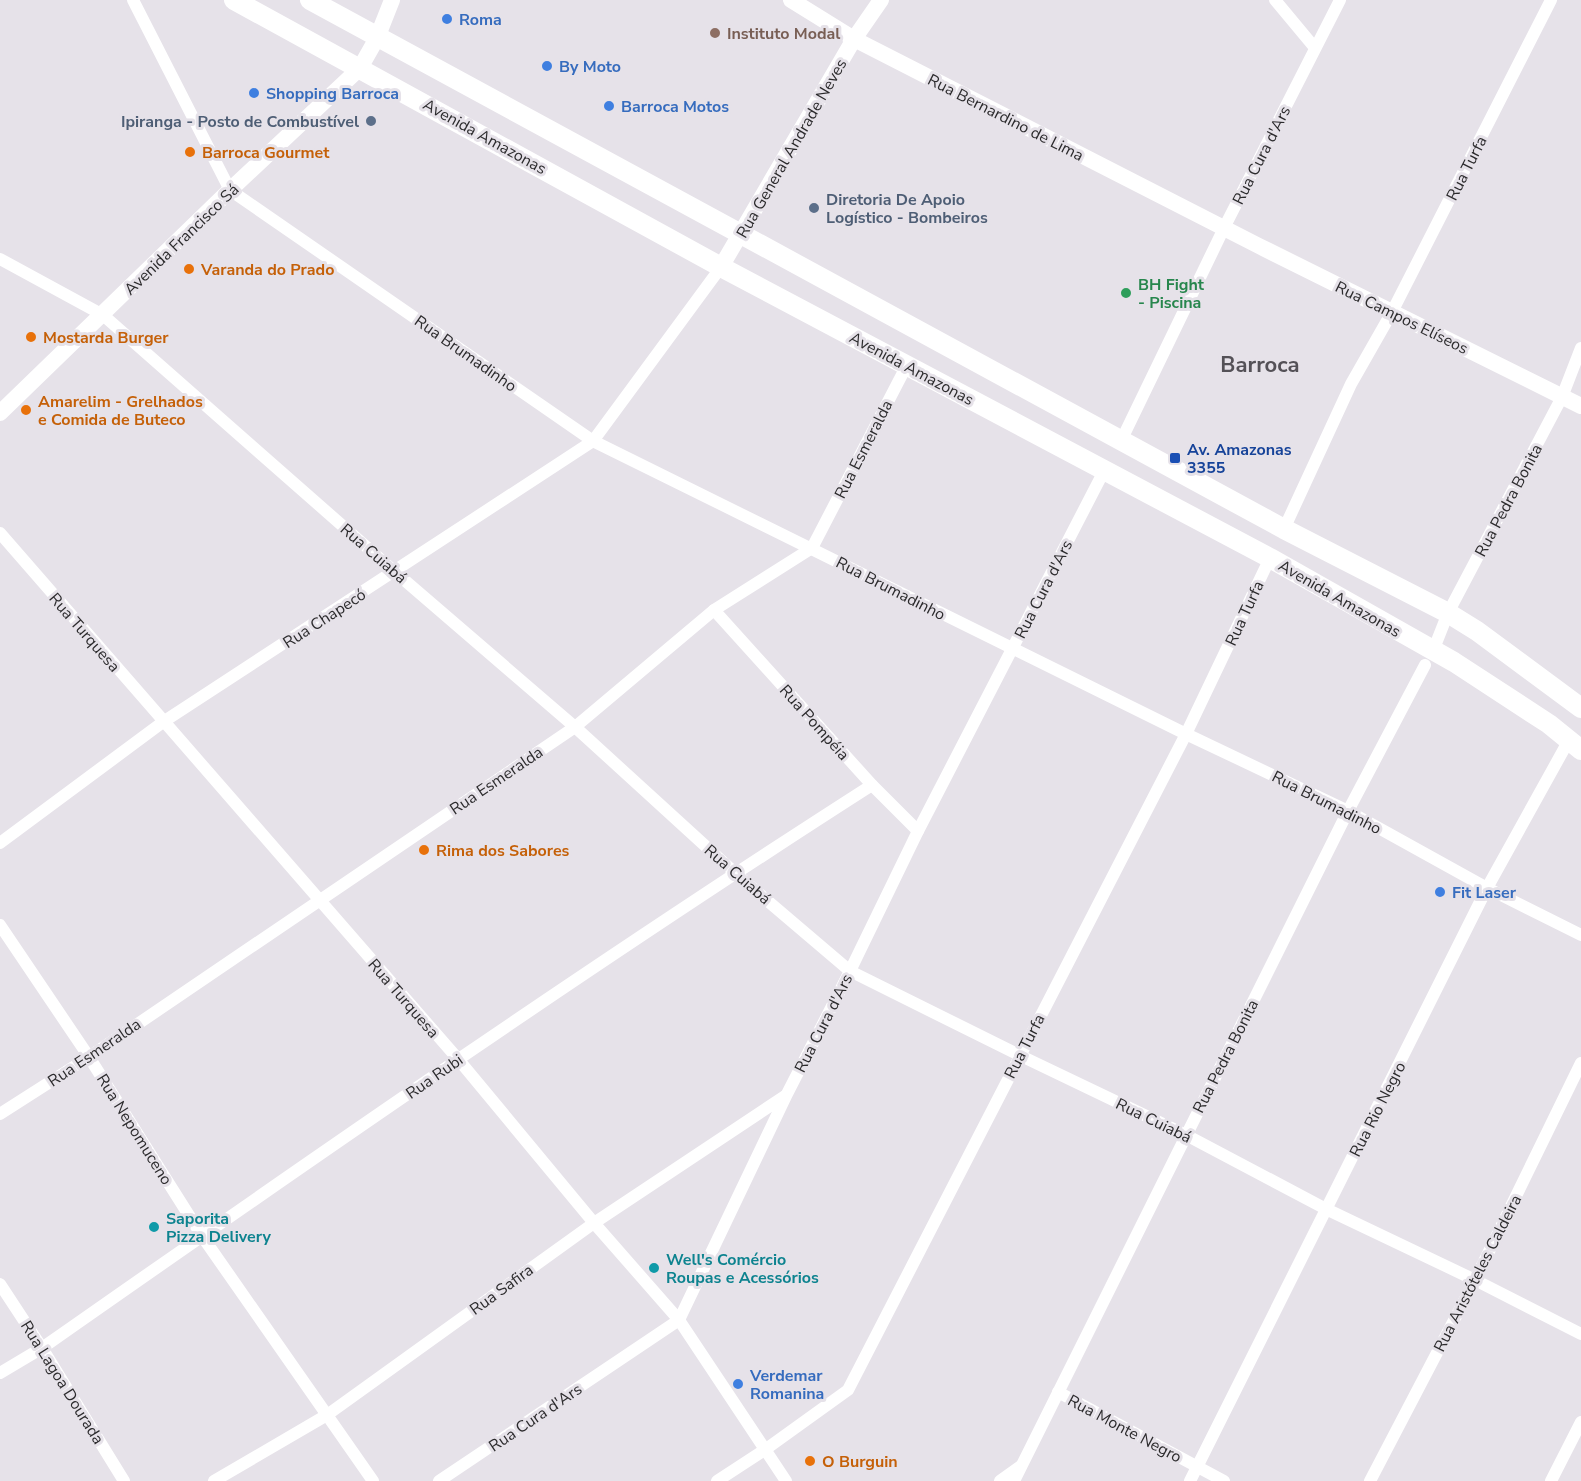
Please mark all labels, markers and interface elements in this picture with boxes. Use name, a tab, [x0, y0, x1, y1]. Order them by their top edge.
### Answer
place label: Roma	[459, 9, 502, 31]
marker: Roma	[440, 12, 454, 26]
place label: Instituto Modal	[727, 23, 840, 45]
marker: Instituto Modal	[708, 26, 722, 40]
street label: Rua General Andrade Neves	[731, 55, 852, 242]
place label: By Moto	[559, 56, 621, 78]
marker: By Moto	[540, 59, 554, 73]
street label: Rua Bernardino de Lima	[924, 69, 1087, 167]
place label: Shopping Barroca	[266, 83, 399, 105]
marker: Shopping Barroca	[247, 86, 261, 100]
street label: Avenida Amazonas	[419, 94, 550, 180]
place label: Barroca Motos	[621, 96, 729, 118]
marker: Barroca Motos	[602, 99, 616, 113]
street label: Rua Cura d'Ars	[1228, 102, 1296, 209]
place label: Ipiranga - Posto de Combustível	[121, 111, 359, 133]
marker: Ipiranga - Posto de Combustível	[364, 114, 378, 128]
street label: Rua Turfa	[1441, 132, 1492, 204]
place label: Barroca Gourmet	[202, 142, 330, 164]
marker: Barroca Gourmet	[183, 145, 197, 159]
street label: Avenida Francisco Sá	[119, 179, 244, 300]
place label: Diretoria De Apoio Logístico - Bombeiros	[826, 189, 988, 229]
marker: Diretoria De Apoio Logístico - Bombeiros	[807, 201, 821, 215]
place label: Varanda do Prado	[200, 259, 334, 281]
marker: Varanda do Prado	[182, 262, 196, 276]
place label: BH Fight - Piscina	[1138, 274, 1205, 314]
street label: Rua Campos Elíseos	[1331, 276, 1472, 360]
marker: BH Fight - Piscina	[1119, 286, 1133, 300]
street label: Rua Brumadinho	[410, 310, 521, 397]
place label: Mostarda Burger	[43, 327, 169, 349]
street label: Avenida Amazonas	[846, 327, 978, 411]
marker: Mostarda Burger	[24, 330, 38, 344]
district label: Barroca	[1220, 350, 1300, 380]
place label: Amarelim - Grelhados e Comida de Buteco	[38, 391, 203, 431]
street label: Rua Esmeralda	[830, 396, 898, 503]
marker: Amarelim - Grelhados e Comida de Buteco	[19, 403, 33, 417]
place label: Av. Amazonas 3355	[1187, 439, 1292, 479]
street label: Rua Pedra Bonita	[1470, 440, 1548, 561]
marker: Av. Amazonas 3355	[1168, 451, 1182, 465]
street label: Rua Cuiabá	[335, 519, 411, 589]
street label: Rua Cura d'Ars	[1010, 536, 1078, 643]
street label: Rua Brumadinho	[832, 552, 949, 626]
street label: Avenida Amazonas	[1274, 555, 1405, 643]
street label: Rua Turfa	[1220, 577, 1270, 650]
street label: Rua Chapecó	[279, 584, 370, 654]
street label: Rua Turquesa	[44, 588, 125, 677]
street label: Rua Pompéia	[774, 680, 854, 765]
street label: Rua Esmeralda	[446, 742, 547, 820]
street label: Rua Brumadinho	[1268, 766, 1385, 840]
place label: Rima dos Sabores	[436, 840, 570, 862]
street label: Rua Cuiabá	[699, 840, 775, 910]
marker: Rima dos Sabores	[417, 843, 431, 857]
place label: Fit Laser	[1452, 882, 1517, 904]
marker: Fit Laser	[1433, 885, 1447, 899]
street label: Rua Turquesa	[363, 954, 444, 1043]
street label: Rua Cura d'Ars	[790, 970, 858, 1077]
street label: Rua Pedra Bonita	[1188, 996, 1264, 1117]
street label: Rua Turfa	[999, 1010, 1050, 1082]
street label: Rua Esmeralda	[44, 1014, 145, 1092]
street label: Rua Rubi	[402, 1049, 468, 1104]
street label: Rua Rio Negro	[1344, 1058, 1411, 1161]
street label: Rua Nepomuceno	[91, 1070, 177, 1189]
street label: Rua Cuiabá	[1112, 1093, 1195, 1149]
street label: Rua Aristóteles Caldeira	[1429, 1191, 1527, 1356]
place label: Saporita Pizza Delivery	[166, 1208, 271, 1248]
marker: Saporita Pizza Delivery	[147, 1220, 161, 1234]
place label: Well's Comércio Roupas e Acessórios	[666, 1249, 819, 1289]
street label: Rua Safira	[465, 1259, 538, 1320]
marker: Well's Comércio Roupas e Acessórios	[647, 1261, 661, 1275]
street label: Rua Lagoa Dourada	[15, 1316, 109, 1449]
place label: Verdemar Romanina	[749, 1365, 824, 1405]
marker: Verdemar Romanina	[731, 1377, 745, 1391]
street label: Rua Cura d'Ars	[485, 1379, 586, 1457]
street label: Rua Monte Negro	[1064, 1390, 1186, 1468]
place label: O Burguin	[822, 1451, 898, 1473]
marker: O Burguin	[803, 1454, 817, 1468]

